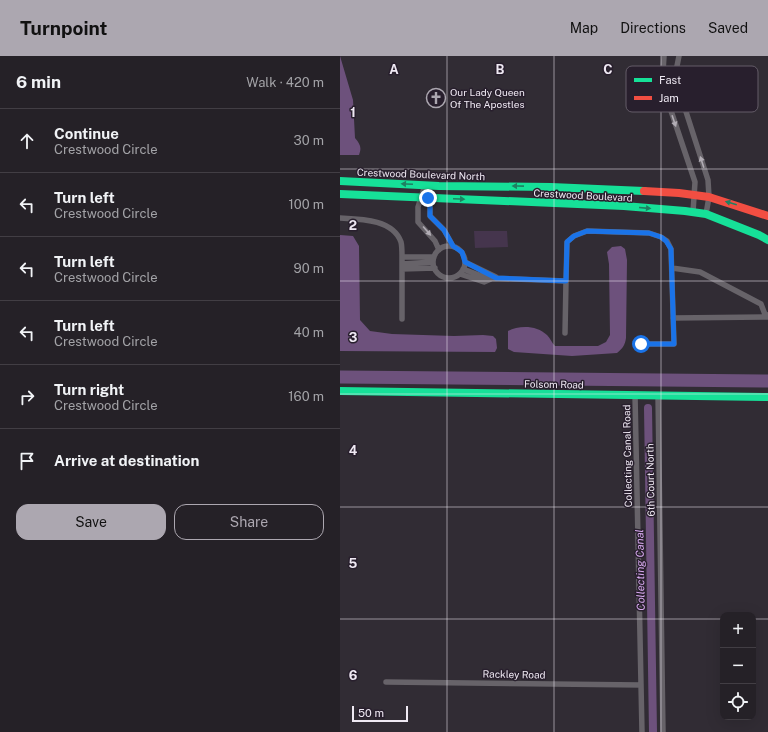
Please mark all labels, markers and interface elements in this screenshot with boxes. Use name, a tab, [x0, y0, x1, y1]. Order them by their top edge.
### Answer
text: Turnpoint	[20, 17, 107, 39]
text: Map	[570, 20, 598, 36]
text: Directions	[620, 20, 686, 36]
text: Saved	[708, 20, 748, 36]
text: A	[389, 62, 399, 77]
text: B	[496, 62, 505, 77]
text: C	[603, 62, 613, 77]
legend	[626, 66, 758, 112]
text: 6 min	[16, 72, 61, 92]
text: Fast	[659, 74, 681, 86]
text: Walk · 420 m	[246, 75, 324, 90]
place label: Our Lady Queen Of The Apostles	[450, 86, 525, 110]
church icon: Our Lady Queen Of The Apostles	[425, 87, 447, 109]
text: Jam	[659, 92, 679, 104]
text: 1	[350, 105, 356, 120]
one-way arrow	[672, 116, 678, 128]
text: Continue	[54, 125, 119, 142]
icon: ahead	[16, 130, 38, 152]
text: 30 m	[294, 133, 324, 148]
text: Crestwood Circle	[54, 142, 158, 157]
one-way arrow	[698, 156, 704, 168]
street label: Crestwood Boulevard North	[357, 166, 486, 182]
one-way arrow	[401, 181, 413, 188]
one-way arrow	[512, 183, 524, 190]
street label: Crestwood Boulevard	[533, 186, 633, 204]
text: Turn left	[54, 189, 115, 206]
route end	[419, 189, 437, 207]
icon: left	[16, 194, 38, 216]
one-way arrow	[453, 196, 465, 203]
text: 100 m	[288, 197, 324, 212]
one-way arrow	[725, 200, 737, 206]
one-way arrow	[639, 205, 651, 212]
text: Crestwood Circle	[54, 206, 158, 221]
text: 2	[349, 218, 357, 233]
one-way arrow	[422, 226, 431, 237]
text: Turn left	[54, 253, 115, 270]
icon: left	[16, 258, 38, 280]
text: 90 m	[294, 261, 324, 276]
text: Crestwood Circle	[54, 270, 158, 285]
text: Turn left	[54, 317, 115, 334]
icon: left	[16, 322, 38, 344]
text: 40 m	[293, 325, 324, 340]
text: 3	[349, 330, 358, 345]
text: Crestwood Circle	[54, 334, 158, 349]
route start	[632, 335, 650, 353]
street label: Folsom Road	[524, 377, 584, 391]
text: Turn right	[54, 381, 124, 398]
icon: right	[16, 386, 38, 408]
text: 160 m	[288, 389, 324, 404]
text: Crestwood Circle	[54, 398, 158, 413]
street label: Collecting Canal Road	[620, 405, 634, 507]
text: 4	[349, 443, 358, 458]
street label: 6th Court North	[643, 443, 657, 517]
icon: arrive	[16, 450, 38, 472]
text: Arrive at destination	[54, 452, 199, 469]
button: Save	[16, 504, 166, 540]
button: Share	[174, 504, 324, 540]
water label: Collecting Canal	[633, 529, 647, 611]
text: 5	[349, 556, 358, 571]
map controls	[720, 612, 756, 720]
button: +	[720, 612, 756, 648]
button: −	[720, 648, 756, 684]
street label: Rackley Road	[482, 667, 546, 681]
text: 6	[349, 668, 358, 683]
button: locate	[720, 684, 756, 720]
scale bar	[352, 704, 408, 723]
text: 50 m	[358, 707, 384, 719]

